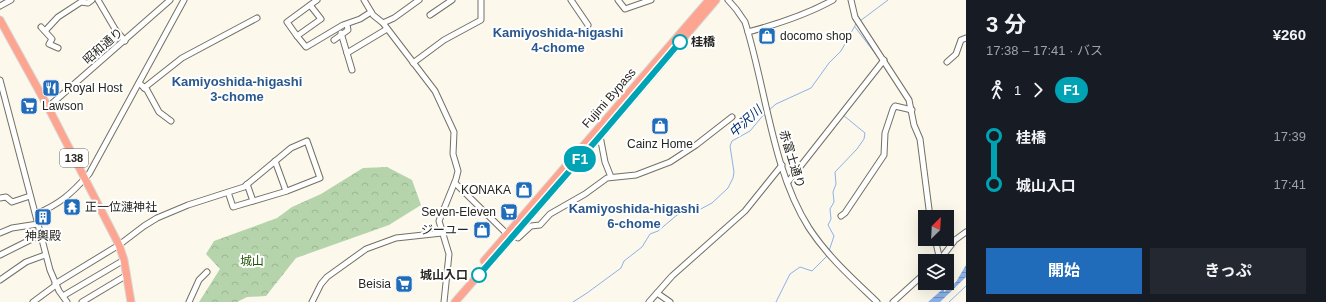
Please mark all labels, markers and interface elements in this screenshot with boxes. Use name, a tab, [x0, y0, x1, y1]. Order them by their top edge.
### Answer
text: 3 分	[986, 12, 1026, 37]
street label: 昭和通り	[80, 25, 126, 67]
district label: Kamiyoshida-higashi 4-chome	[493, 25, 623, 55]
shop icon: docomo shop	[757, 26, 777, 46]
text: ¥260	[1273, 26, 1306, 43]
place label: docomo shop	[780, 29, 852, 43]
marker: 桂橋	[672, 34, 688, 50]
place label: 桂橋	[691, 35, 716, 49]
text: 17:38 – 17:41 · バス	[986, 43, 1103, 58]
street label: Fujimi Bypass	[579, 65, 639, 131]
district label: Kamiyoshida-higashi 3-chome	[172, 74, 302, 104]
restaurant icon: Royal Host	[41, 78, 61, 98]
icon: walk	[986, 79, 1008, 101]
icon: forward	[1027, 79, 1049, 101]
place label: Royal Host	[64, 81, 123, 95]
text: F1	[1063, 82, 1080, 98]
text: 1	[1014, 83, 1021, 98]
supermarket icon: Lawson	[19, 96, 39, 116]
place label: Lawson	[42, 99, 83, 113]
water label: 中沢川	[726, 101, 766, 140]
shop icon: Cainz Home	[650, 116, 670, 136]
street label: 赤富士通り	[777, 128, 807, 190]
text: 桂橋	[1016, 129, 1046, 146]
text: 17:39	[1273, 129, 1306, 144]
place label: Cainz Home	[627, 137, 693, 151]
line badge: F1	[562, 146, 598, 172]
road number: 138	[60, 149, 88, 167]
text: F1	[572, 151, 588, 167]
text: 城山入口	[1016, 177, 1076, 194]
text: 17:41	[1273, 177, 1306, 192]
shop icon: KONAKA	[514, 180, 534, 200]
place label: KONAKA	[461, 183, 511, 197]
temple icon: 正一位漣神社	[62, 197, 82, 217]
place label: 正一位漣神社	[85, 200, 157, 214]
district label: Kamiyoshida-higashi 6-chome	[569, 201, 699, 231]
supermarket icon: Seven-Eleven	[499, 202, 519, 222]
place label: Seven-Eleven	[421, 205, 496, 219]
building icon: 神輿殿	[33, 207, 53, 227]
north arrow	[918, 210, 954, 246]
map controls	[918, 210, 954, 290]
shop icon: ジーユー	[472, 220, 492, 240]
place label: ジーユー	[421, 223, 469, 237]
place label: 神輿殿	[25, 229, 61, 243]
button: 開始	[986, 248, 1142, 294]
button: きっぷ	[1150, 248, 1306, 294]
park label: 城山	[240, 254, 264, 268]
button: layers	[918, 254, 954, 290]
marker: 城山入口	[471, 267, 487, 283]
place label: 城山入口	[420, 268, 468, 282]
supermarket icon: Beisia	[394, 274, 414, 294]
place label: Beisia	[358, 277, 391, 291]

